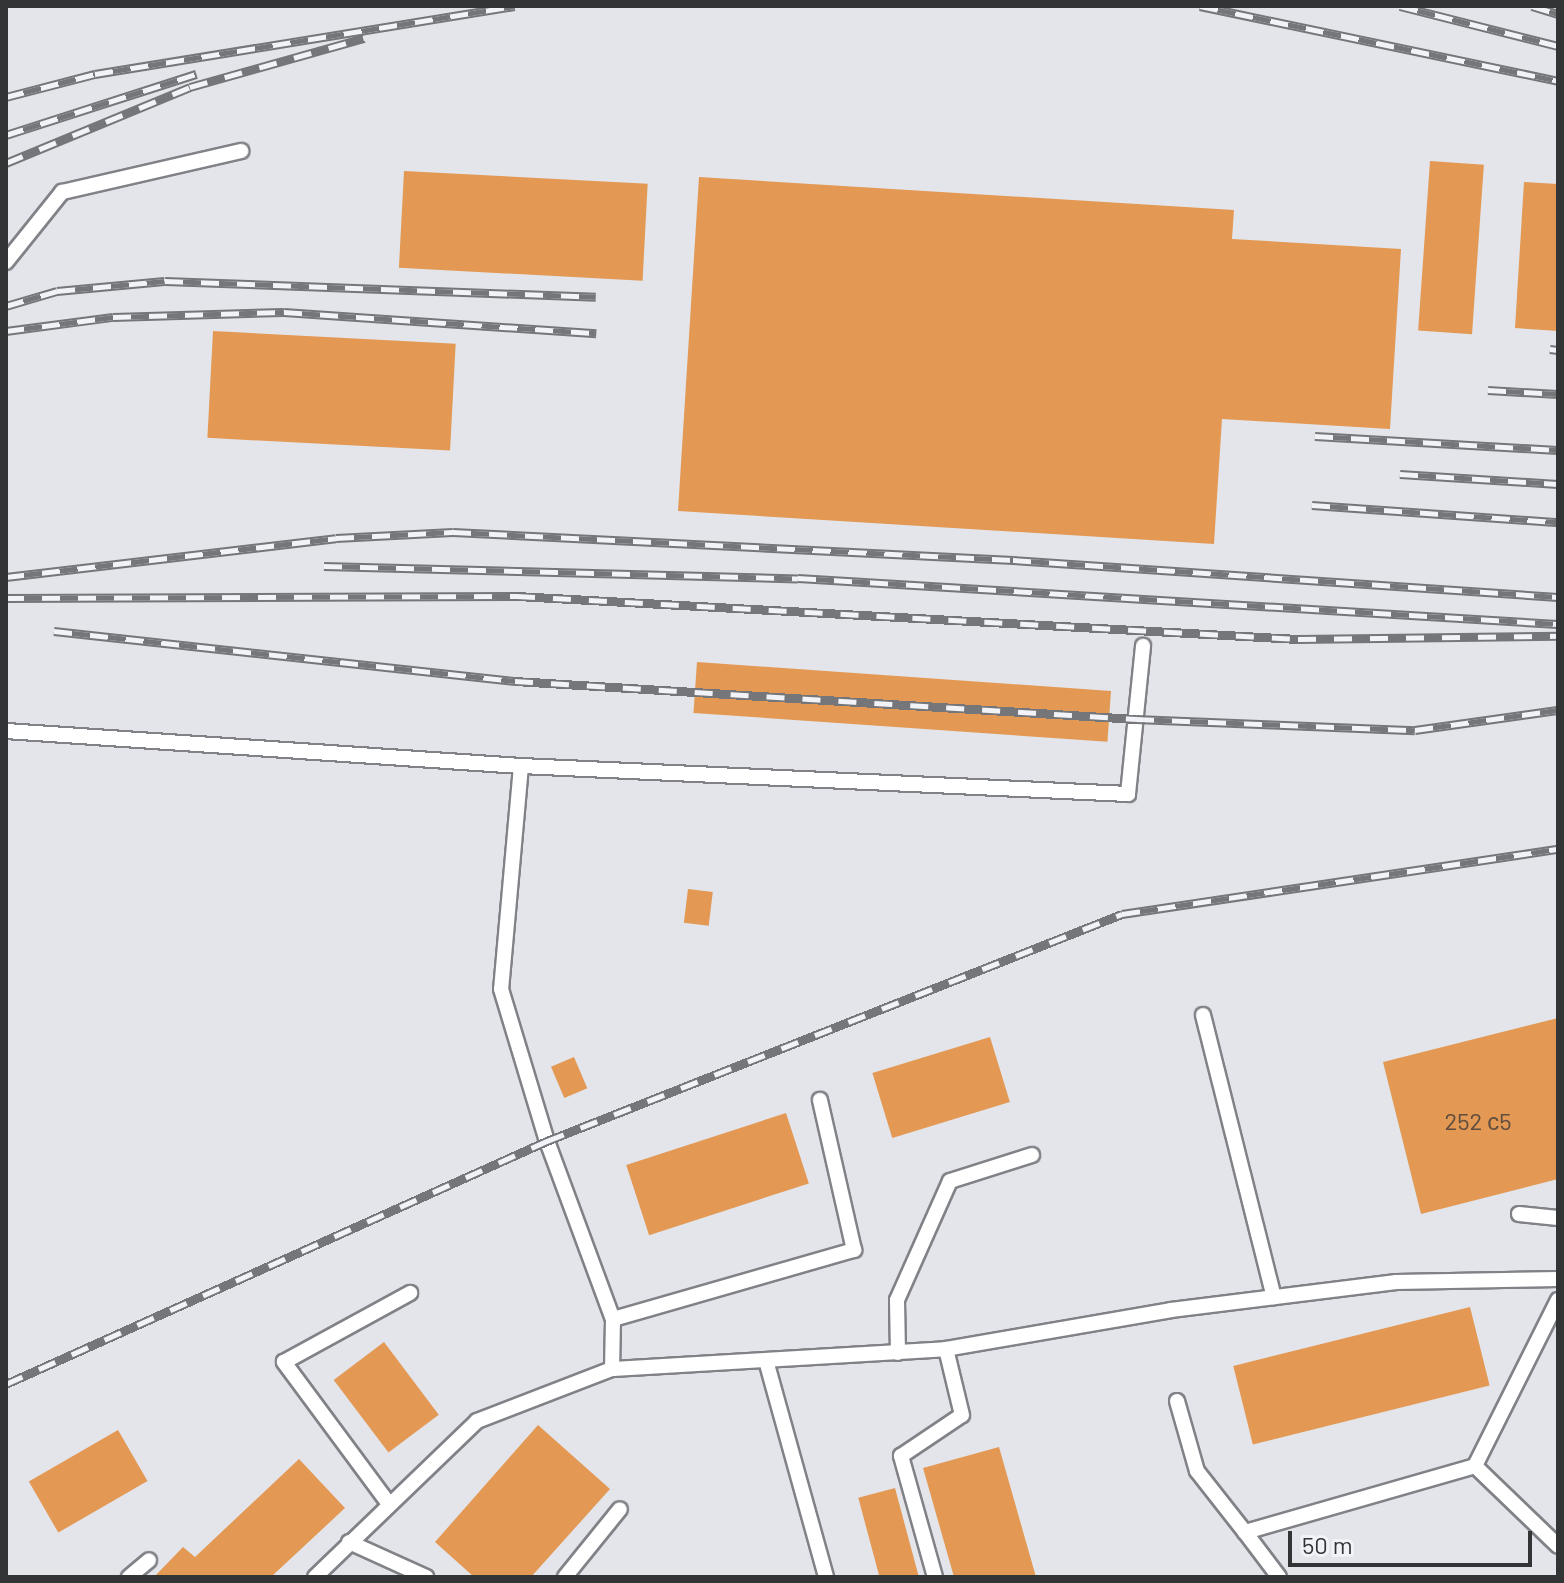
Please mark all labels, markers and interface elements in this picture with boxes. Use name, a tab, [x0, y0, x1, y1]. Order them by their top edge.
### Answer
house number: 252 с5	[1444, 1107, 1512, 1135]
scale bar	[1292, 1515, 1536, 1565]
text: 50 m	[1302, 1530, 1353, 1559]

